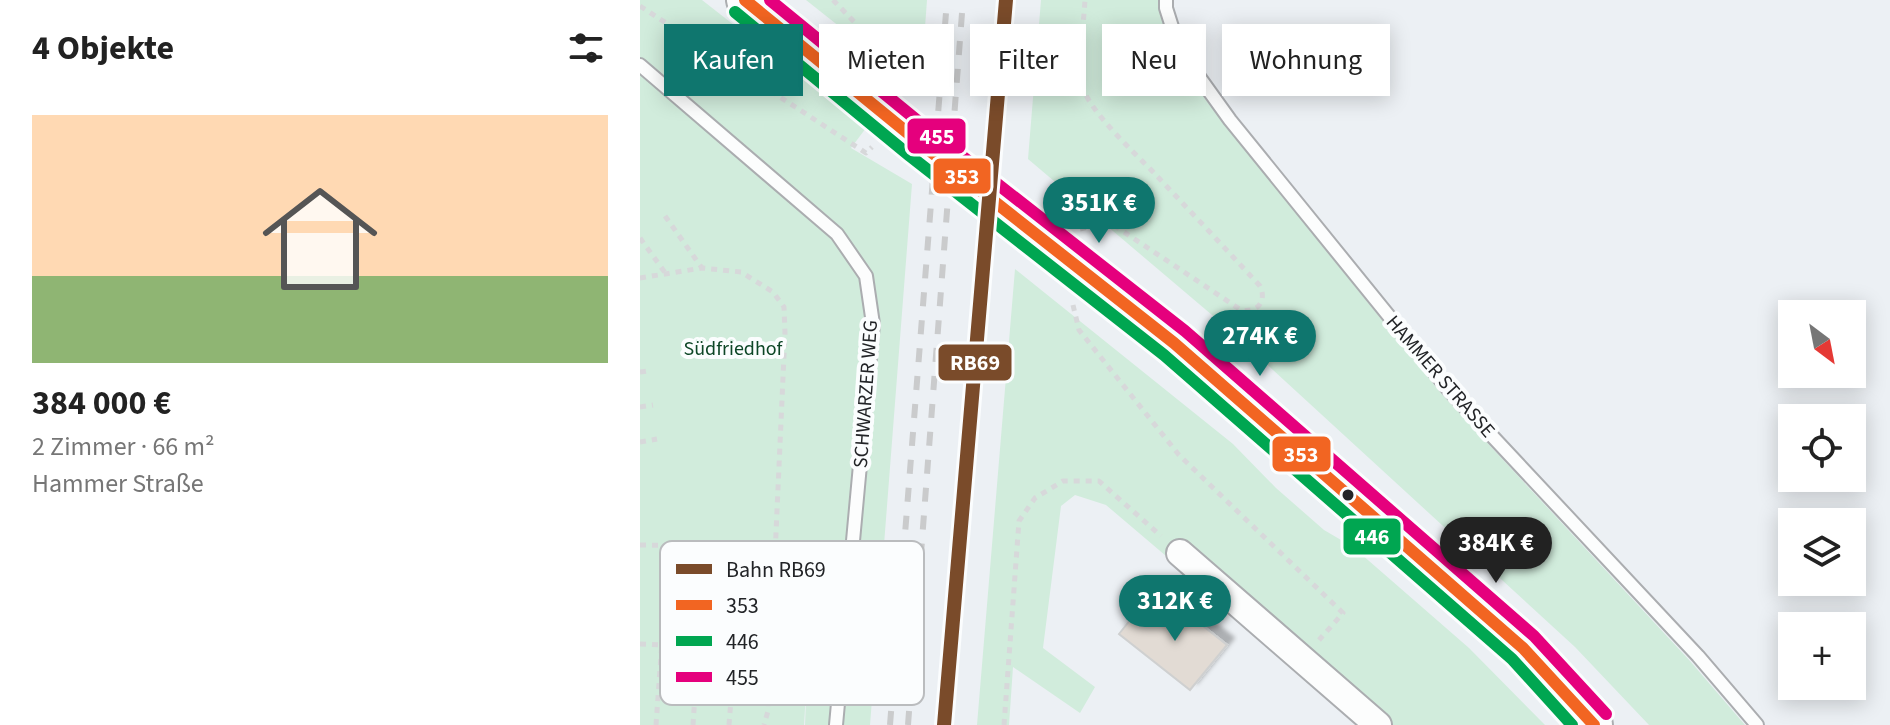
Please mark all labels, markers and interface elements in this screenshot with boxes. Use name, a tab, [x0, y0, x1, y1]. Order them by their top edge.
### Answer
text: 4 Objekte	[32, 24, 174, 73]
chip: Kaufen	[664, 24, 803, 96]
chip: Mieten	[819, 24, 954, 96]
chip: Filter	[970, 24, 1086, 96]
chip: Neu	[1102, 24, 1206, 96]
chip: Wohnung	[1222, 24, 1390, 96]
icon: filters	[564, 26, 608, 70]
line badge: 455	[906, 117, 967, 155]
text: 455	[920, 121, 954, 153]
line badge: 353	[932, 157, 992, 195]
text: 353	[945, 161, 979, 193]
icon: home	[248, 167, 392, 311]
pin: 351K €	[1034, 177, 1164, 245]
text: 351K €	[1061, 184, 1137, 221]
north arrow	[1778, 300, 1866, 388]
map controls	[1778, 300, 1866, 700]
street label: HAMMER STRASSE	[1379, 309, 1501, 444]
pin: 274K €	[1195, 310, 1325, 378]
text: 274K €	[1222, 317, 1298, 354]
street label: SCHWARZER WEG	[847, 319, 885, 469]
park label: Südfriedhof	[684, 335, 784, 363]
line badge: RB69	[937, 343, 1013, 382]
text: RB69	[950, 347, 1000, 379]
text: 384 000 €	[32, 379, 171, 428]
button: locate	[1778, 404, 1866, 492]
text: 2 Zimmer · 66 m²	[32, 428, 215, 465]
line badge: 353	[1271, 435, 1332, 473]
text: 353	[1284, 439, 1318, 471]
text: Hammer Straße	[32, 465, 204, 502]
unlabelled marker	[1340, 487, 1356, 503]
button: layers	[1778, 508, 1866, 596]
line badge: 446	[1342, 517, 1402, 556]
pin: 384K €	[1431, 517, 1561, 585]
text: 446	[1355, 521, 1389, 553]
text: 384K €	[1458, 524, 1534, 561]
legend	[660, 541, 924, 705]
text: Bahn RB69	[726, 554, 826, 586]
pin: 312K €	[1110, 575, 1240, 643]
text: 312K €	[1137, 582, 1213, 619]
text: 353	[726, 590, 759, 622]
button: +	[1778, 612, 1866, 700]
text: 446	[726, 626, 759, 658]
text: 455	[726, 662, 759, 694]

